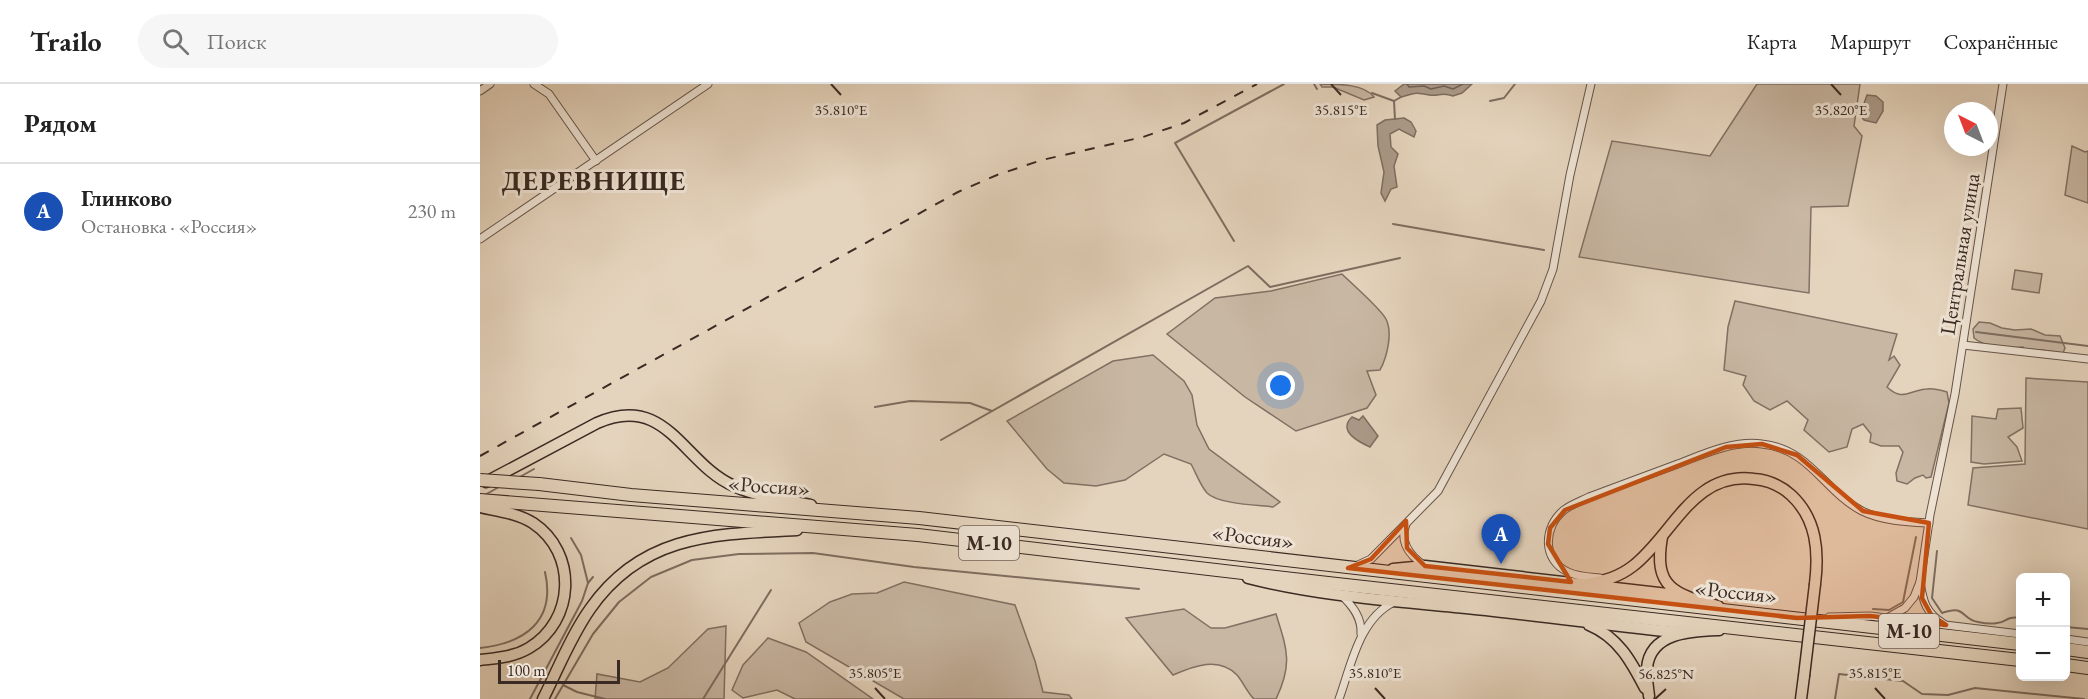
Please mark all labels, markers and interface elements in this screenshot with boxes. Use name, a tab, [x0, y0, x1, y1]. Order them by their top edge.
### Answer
search box	[138, 14, 558, 68]
text: Trailo	[30, 23, 102, 59]
icon: search	[159, 25, 192, 58]
text: Поиск	[207, 27, 266, 56]
text: Карта	[1747, 28, 1797, 55]
text: Маршрут	[1830, 28, 1911, 55]
text: Сохранённые	[1944, 28, 2058, 55]
text: 35.810°E	[815, 100, 868, 119]
text: 35.815°E	[1315, 100, 1368, 119]
text: 35.820°E	[1815, 100, 1868, 119]
north arrow	[1944, 102, 1998, 156]
text: Рядом	[24, 106, 97, 140]
district label: ДЕРЕВНИЩЕ	[501, 163, 687, 198]
street label: Центральная улица	[1933, 171, 1986, 337]
text: Глинково	[81, 184, 172, 213]
text: A	[36, 198, 51, 224]
text: 230 m	[408, 198, 456, 224]
text: Остановка · «Россия»	[81, 213, 257, 239]
your location	[1266, 371, 1295, 400]
street label: «Россия»	[727, 469, 811, 502]
pin: A	[1482, 514, 1520, 564]
street label: «Россия»	[1210, 518, 1296, 555]
road number: М-10	[959, 526, 1019, 560]
map controls	[2016, 573, 2070, 681]
button: +	[2016, 573, 2070, 627]
street label: «Россия»	[1693, 574, 1779, 609]
road number: М-10	[1879, 614, 1939, 648]
button: −	[2016, 627, 2070, 681]
scale bar	[498, 657, 620, 684]
text: 100 m	[507, 660, 546, 681]
text: 35.805°E	[849, 663, 902, 682]
text: 35.810°E	[1349, 663, 1402, 682]
text: 35.815°E	[1849, 663, 1902, 682]
text: 56.825°N	[1638, 664, 1694, 683]

